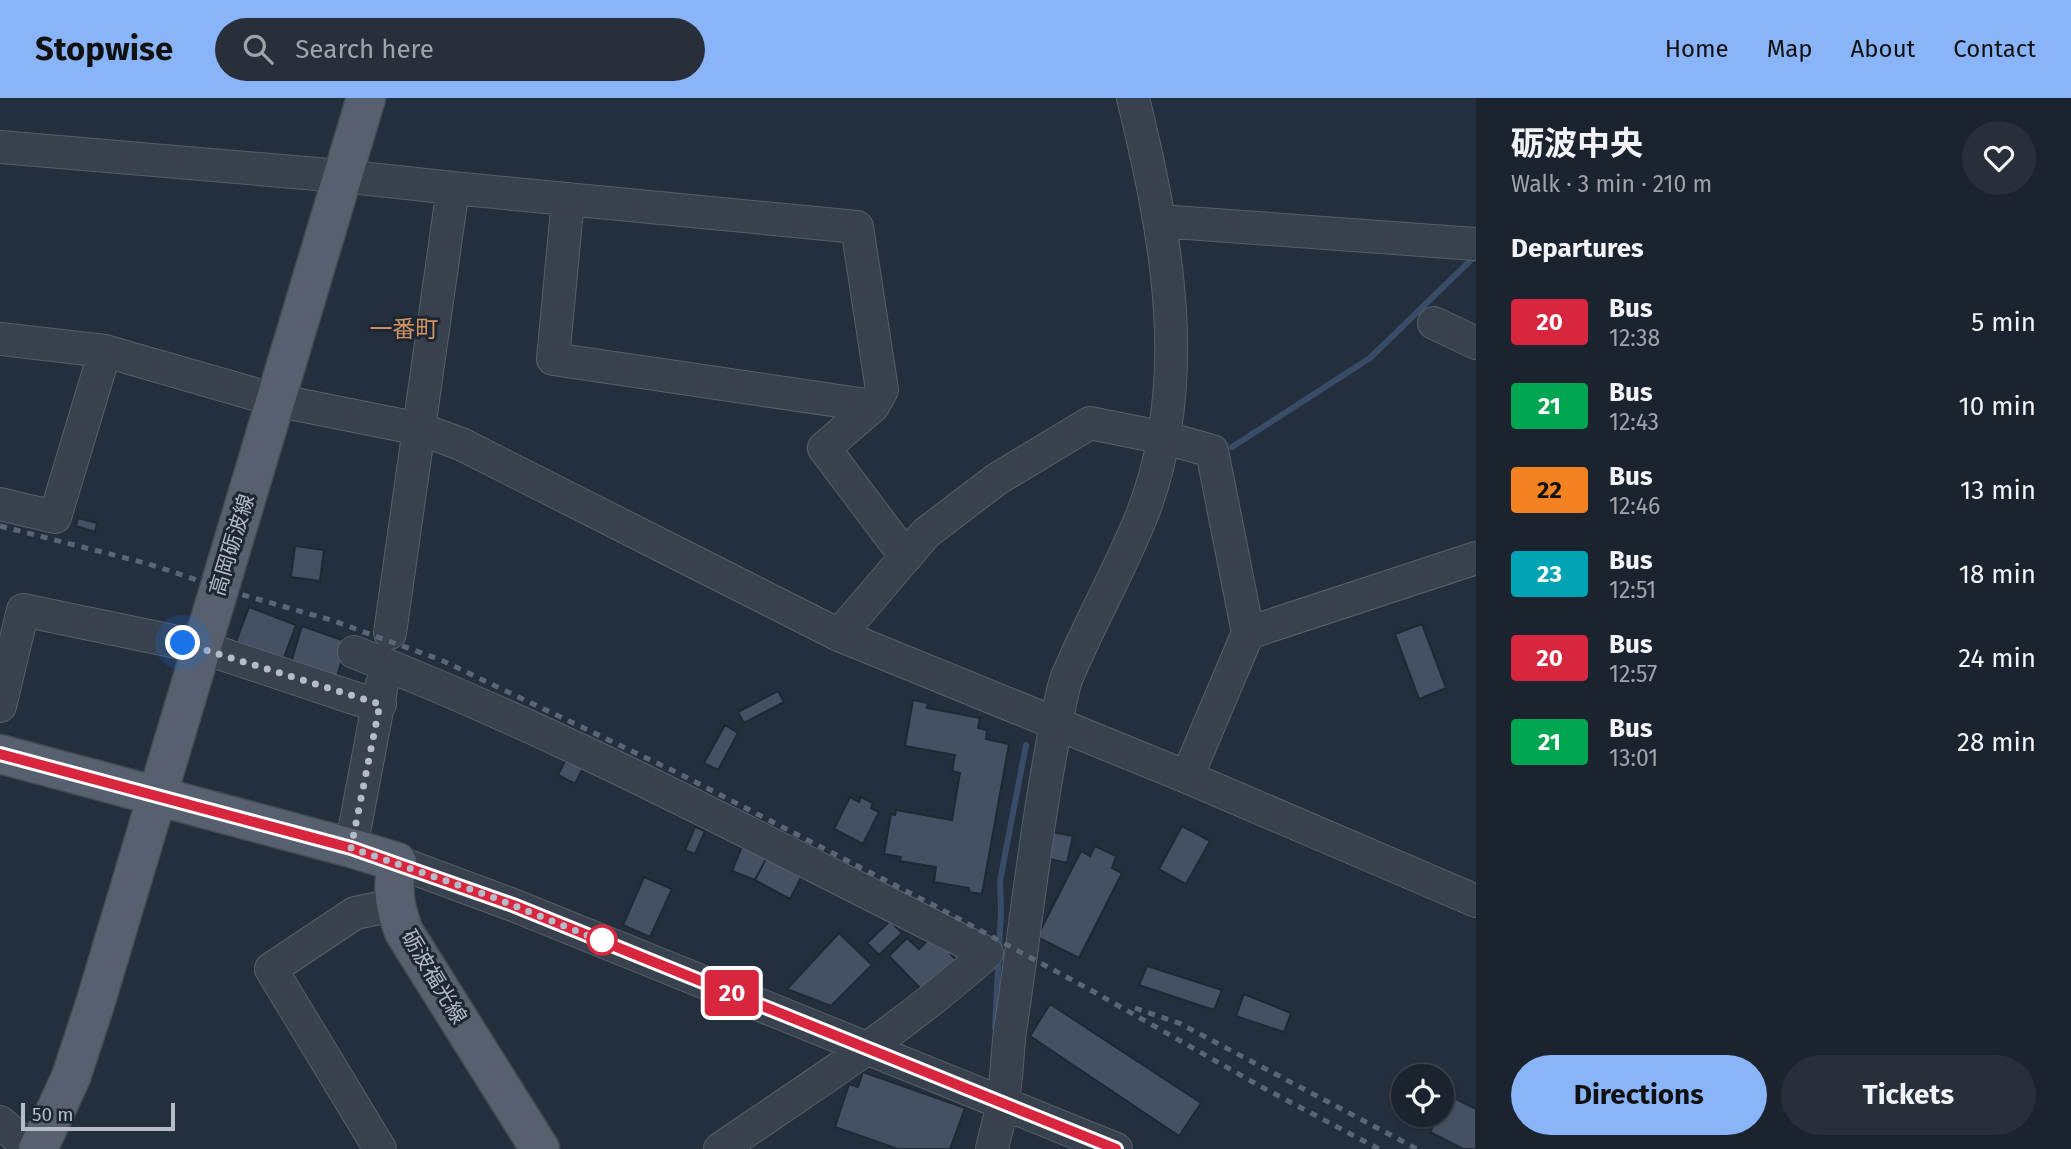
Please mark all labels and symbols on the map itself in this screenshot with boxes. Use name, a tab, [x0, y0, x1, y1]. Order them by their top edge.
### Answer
district label: 一番町	[370, 315, 439, 343]
street label: 高岡砺波線	[204, 491, 260, 599]
your location	[165, 625, 200, 660]
street label: 砺波福光線	[396, 925, 472, 1029]
unlabelled marker	[587, 925, 617, 955]
line badge: 20	[700, 970, 764, 1016]
scale bar	[21, 1100, 175, 1132]

